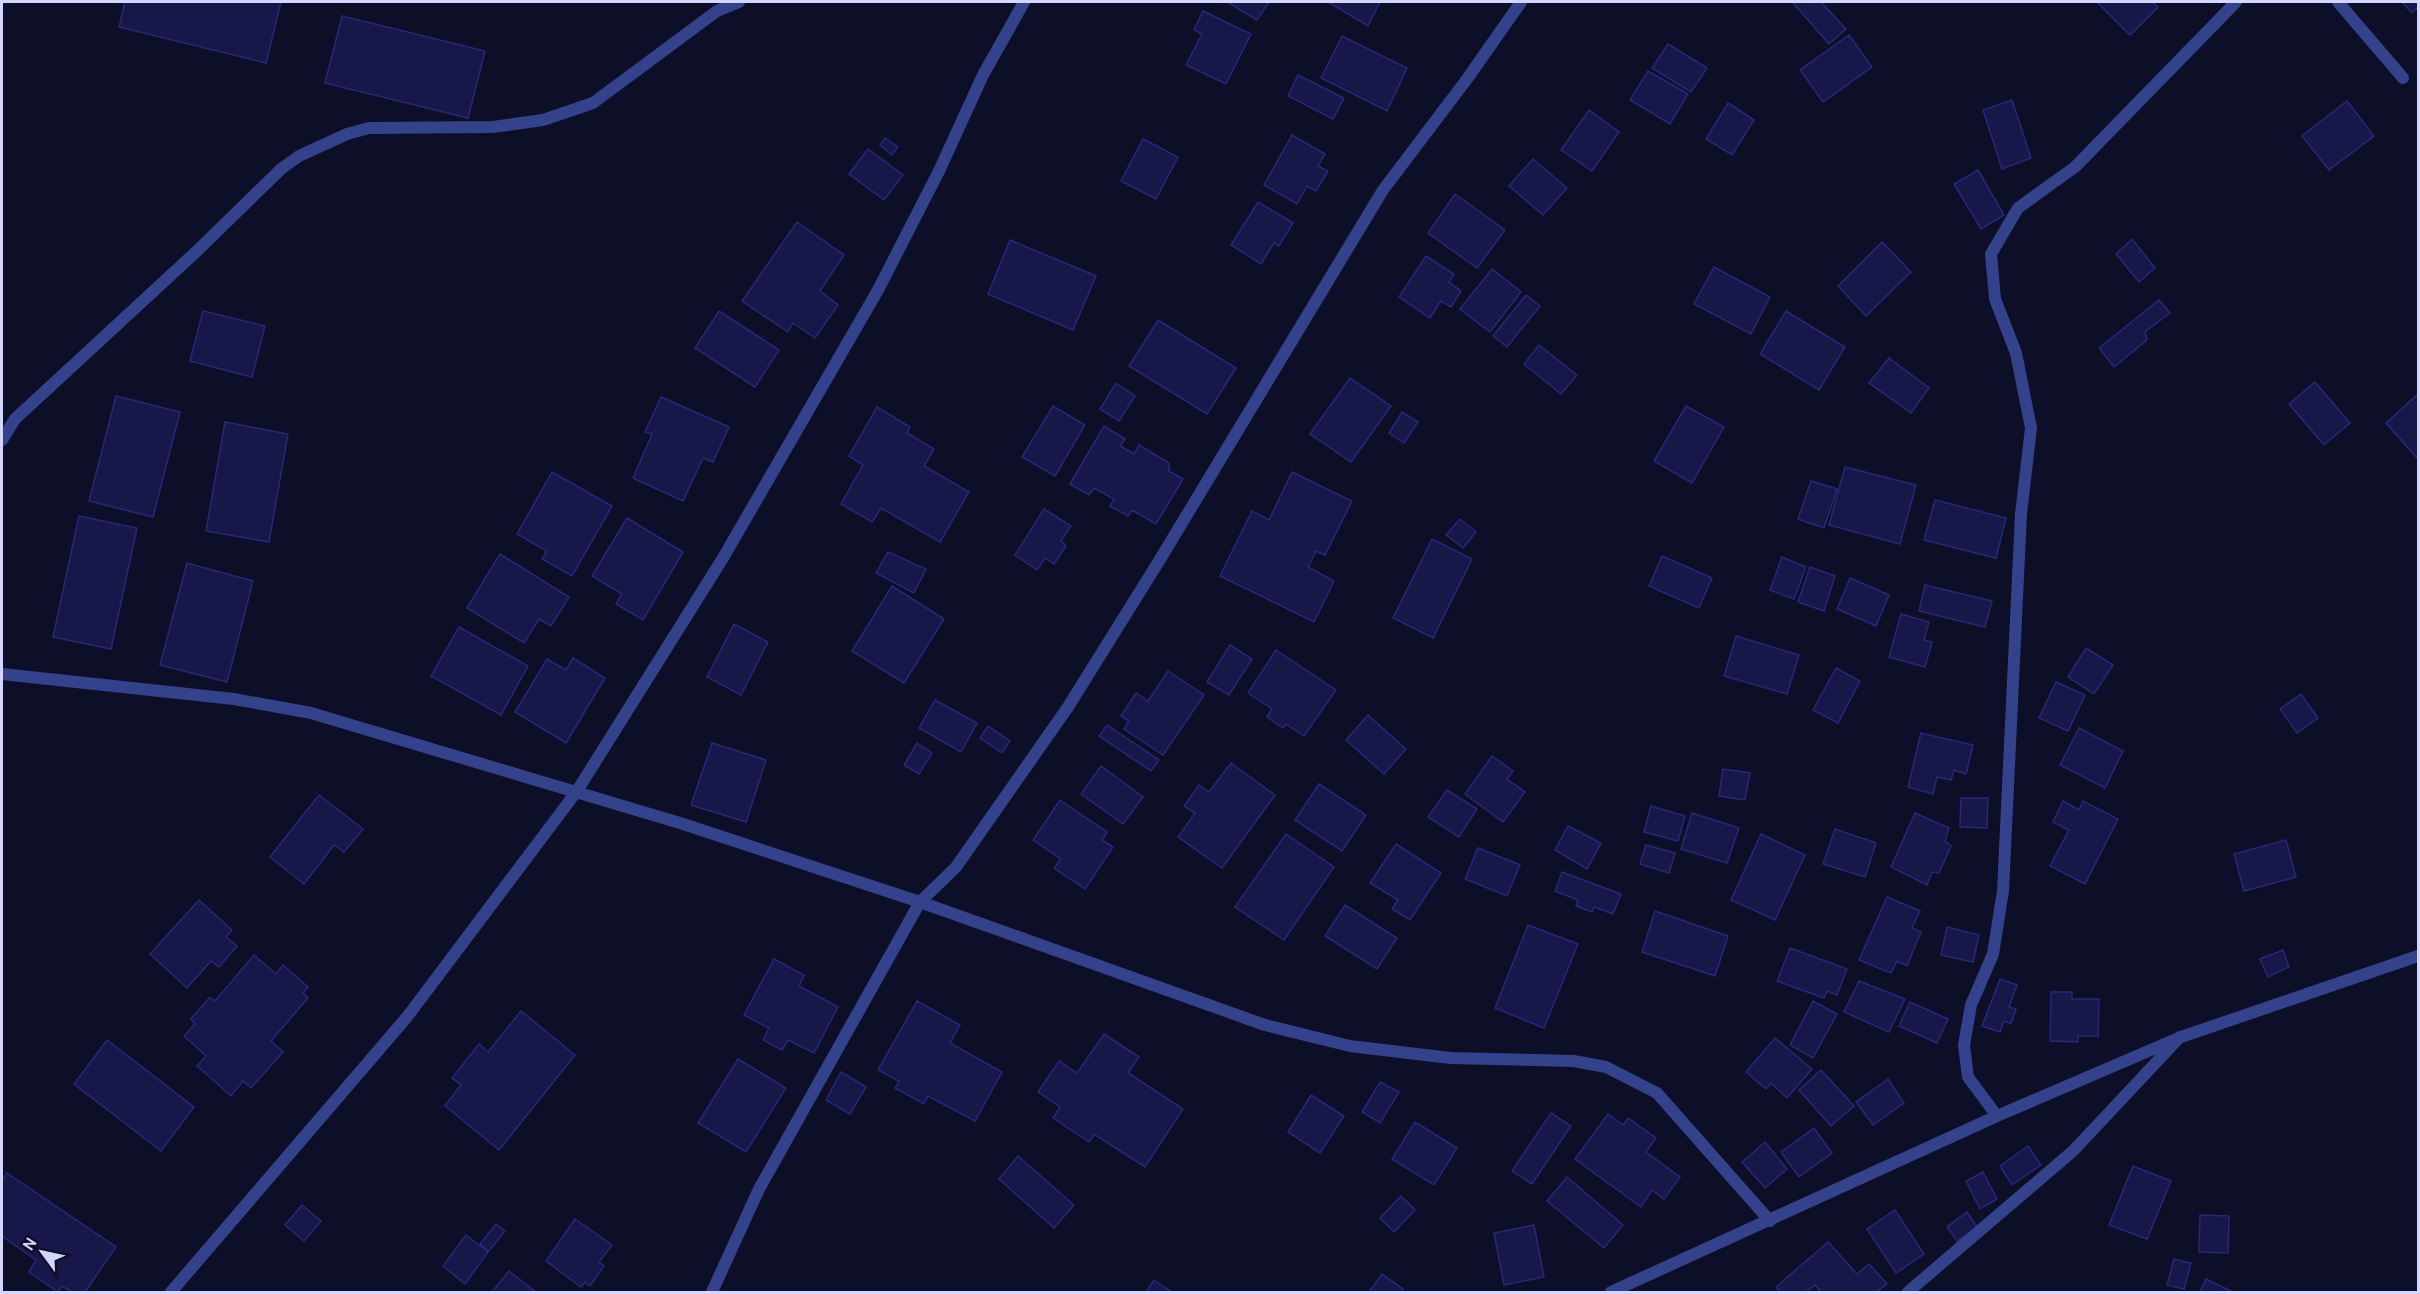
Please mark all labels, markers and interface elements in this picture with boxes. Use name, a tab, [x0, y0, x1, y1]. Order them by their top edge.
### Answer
north arrow	[12, 1222, 72, 1282]
text: N	[19, 1234, 41, 1254]

